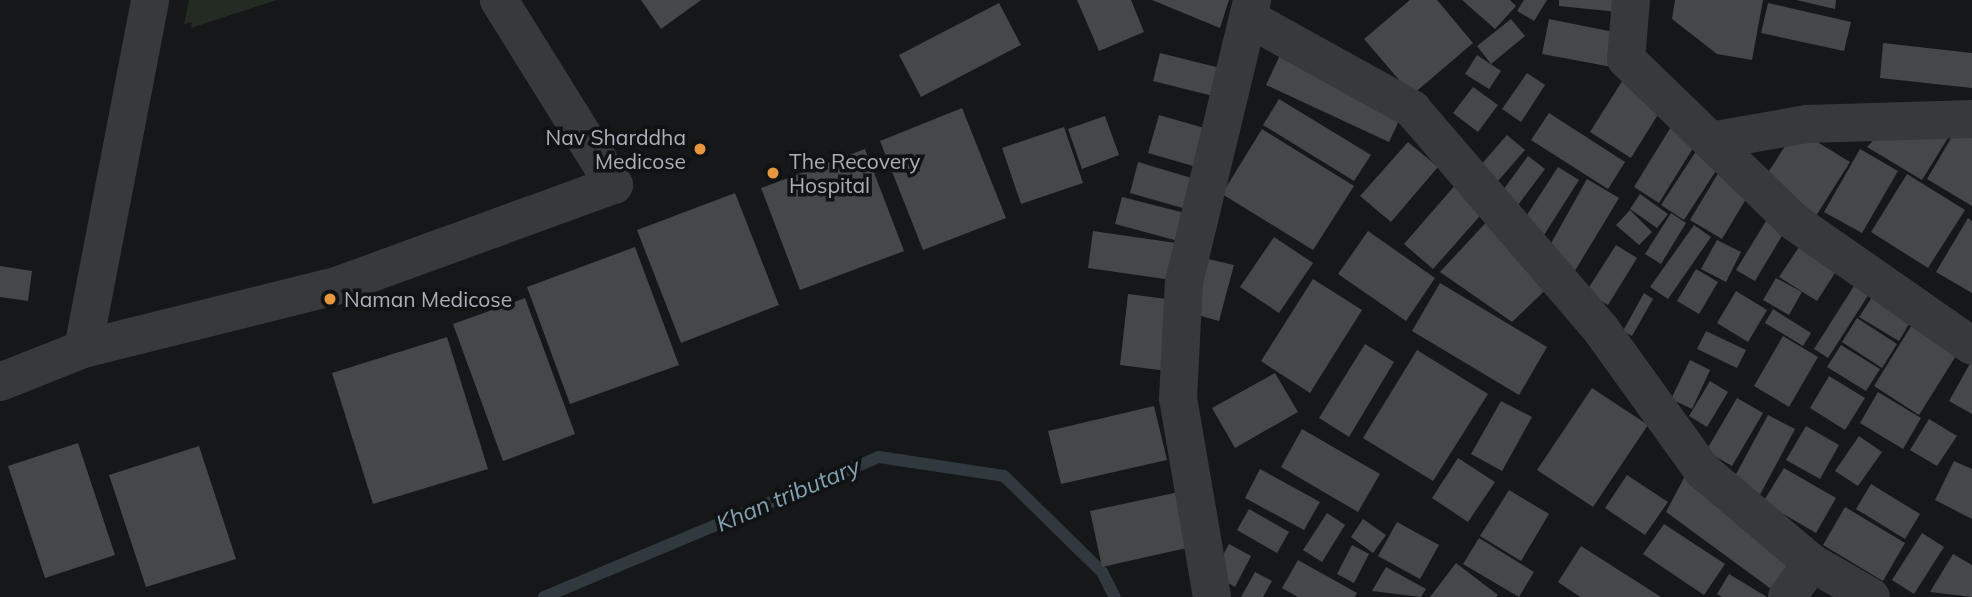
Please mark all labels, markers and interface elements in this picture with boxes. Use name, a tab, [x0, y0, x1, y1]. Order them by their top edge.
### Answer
place label: Nav Sharddha Medicose	[546, 124, 686, 174]
marker: Nav Sharddha Medicose	[692, 141, 708, 157]
place label: The Recovery Hospital	[789, 148, 920, 198]
marker: The Recovery Hospital	[763, 163, 783, 183]
place label: Naman Medicose	[344, 286, 512, 312]
marker: Naman Medicose	[322, 291, 338, 307]
water label: Khan tributary	[712, 452, 864, 538]

